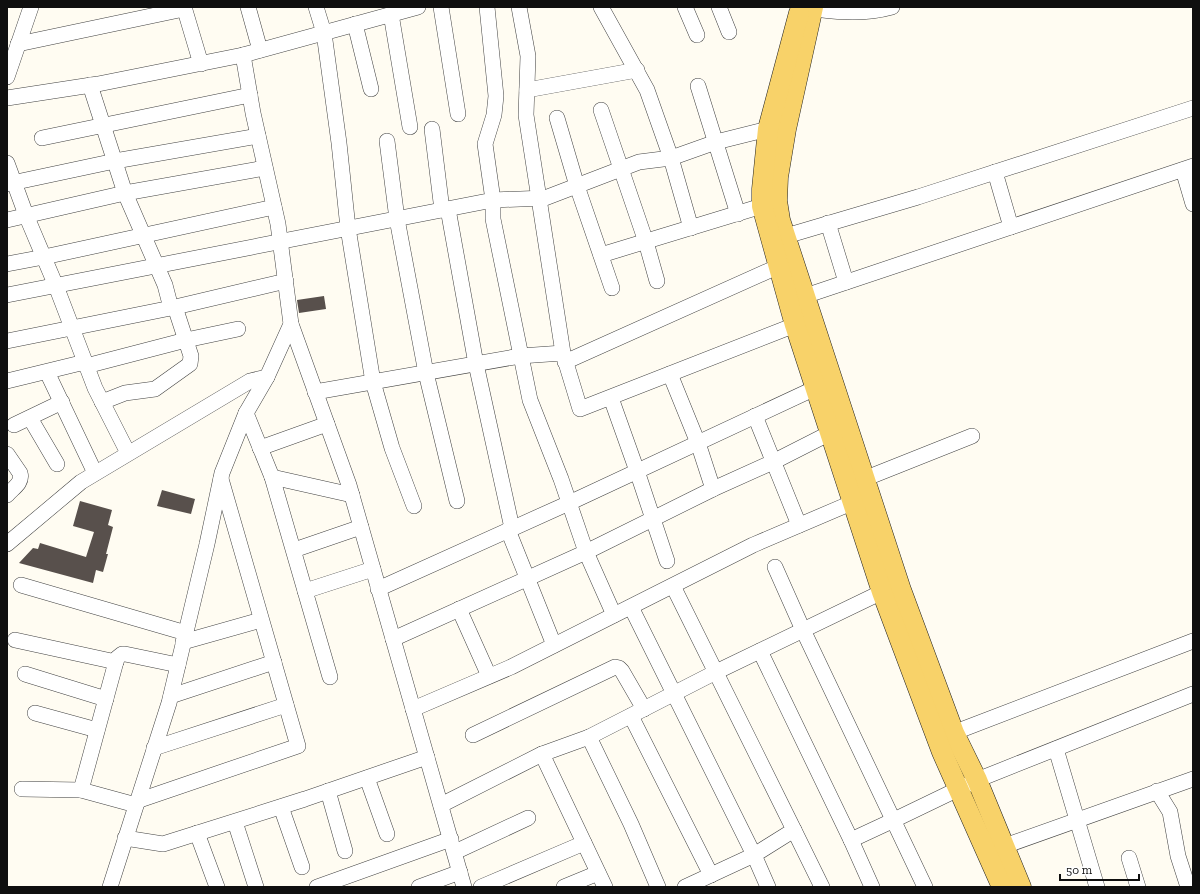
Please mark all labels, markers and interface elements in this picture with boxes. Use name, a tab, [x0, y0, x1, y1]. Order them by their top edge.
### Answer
scale bar	[1060, 856, 1139, 882]
text: 50 m	[1066, 863, 1093, 877]

